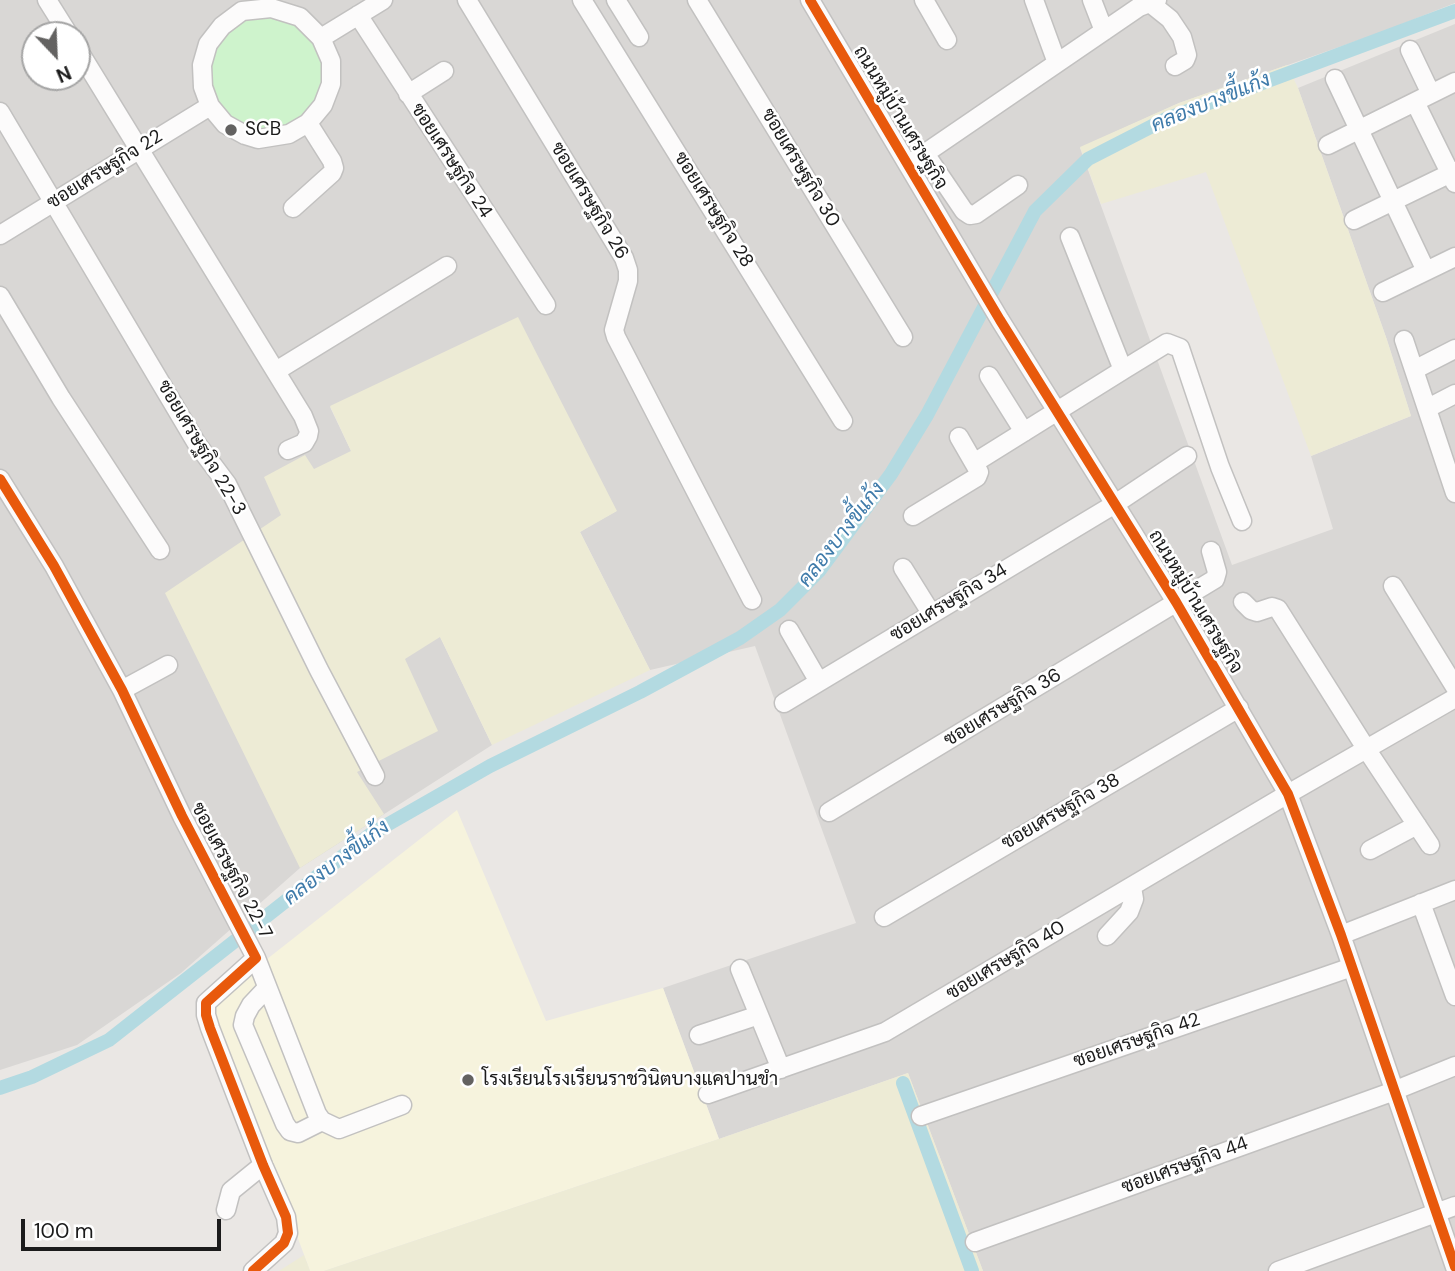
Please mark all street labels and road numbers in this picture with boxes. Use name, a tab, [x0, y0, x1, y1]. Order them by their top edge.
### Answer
street label: ถนนหมู่บ้านเศรษฐกิจ	[848, 42, 952, 194]
street label: ซอยเศรษฐกิจ 24	[405, 99, 497, 223]
street label: ซอยเศรษฐกิจ 30	[756, 105, 844, 231]
street label: ซอยเศรษฐกิจ 22	[43, 125, 167, 215]
street label: ซอยเศรษฐกิจ 26	[545, 138, 633, 264]
street label: ซอยเศรษฐกิจ 28	[668, 148, 758, 272]
street label: ซอยเศรษฐกิจ 22-3	[152, 376, 250, 520]
street label: ถนนหมู่บ้านเศรษฐกิจ	[1143, 526, 1247, 678]
street label: ซอยเศรษฐกิจ 34	[886, 559, 1012, 647]
street label: ซอยเศรษฐกิจ 36	[940, 664, 1066, 752]
street label: ซอยเศรษฐกิจ 38	[998, 769, 1124, 855]
street label: ซอยเศรษฐกิจ 22-7	[185, 799, 277, 943]
street label: ซอยเศรษฐกิจ 40	[943, 917, 1069, 1005]
street label: ซอยเศรษฐกิจ 42	[1071, 1009, 1203, 1073]
street label: ซอยเศรษฐกิจ 44	[1119, 1133, 1251, 1199]

